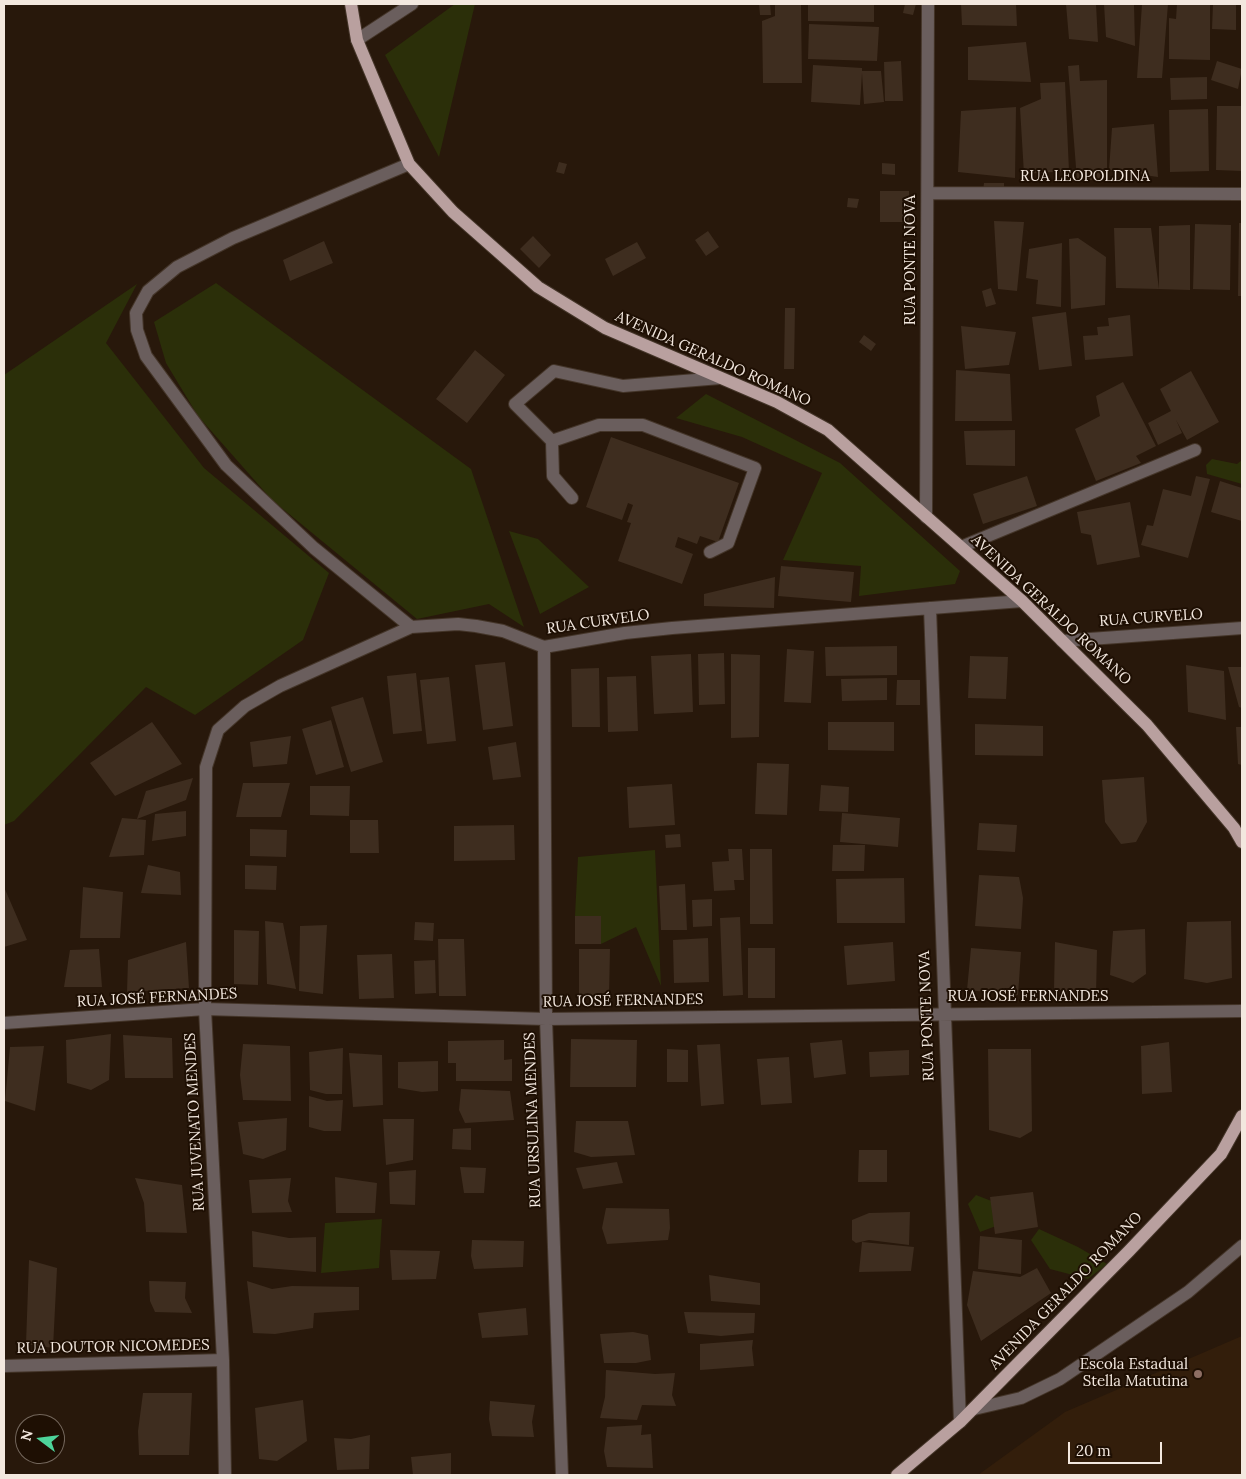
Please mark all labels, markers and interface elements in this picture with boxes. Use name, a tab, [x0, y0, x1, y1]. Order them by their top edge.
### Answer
street label: RUA LEOPOLDINA	[1020, 168, 1150, 186]
street label: RUA PONTE NOVA	[902, 195, 920, 325]
street label: AVENIDA GERALDO ROMANO	[612, 308, 814, 410]
street label: AVENIDA GERALDO ROMANO	[967, 531, 1135, 689]
street label: RUA CURVELO	[1098, 605, 1204, 631]
street label: RUA CURVELO	[545, 606, 651, 638]
street label: RUA PONTE NOVA	[916, 951, 938, 1081]
street label: RUA JOSÉ FERNANDES	[76, 985, 238, 1011]
street label: RUA JOSÉ FERNANDES	[948, 988, 1108, 1006]
street label: RUA JOSÉ FERNANDES	[542, 991, 704, 1011]
street label: RUA JUVENATO MENDES	[181, 1032, 209, 1212]
street label: RUA URSULINA MENDES	[521, 1032, 545, 1208]
street label: AVENIDA GERALDO ROMANO	[986, 1208, 1146, 1374]
street label: RUA DOUTOR NICOMEDES	[16, 1336, 210, 1358]
place label: Escola Estadual Stella Matutina	[1080, 1356, 1188, 1391]
marker: Escola Estadual Stella Matutina	[1192, 1368, 1204, 1380]
north arrow	[15, 1414, 65, 1464]
text: N	[16, 1428, 37, 1443]
scale bar	[1071, 1432, 1165, 1464]
text: 20 m	[1076, 1441, 1111, 1460]

